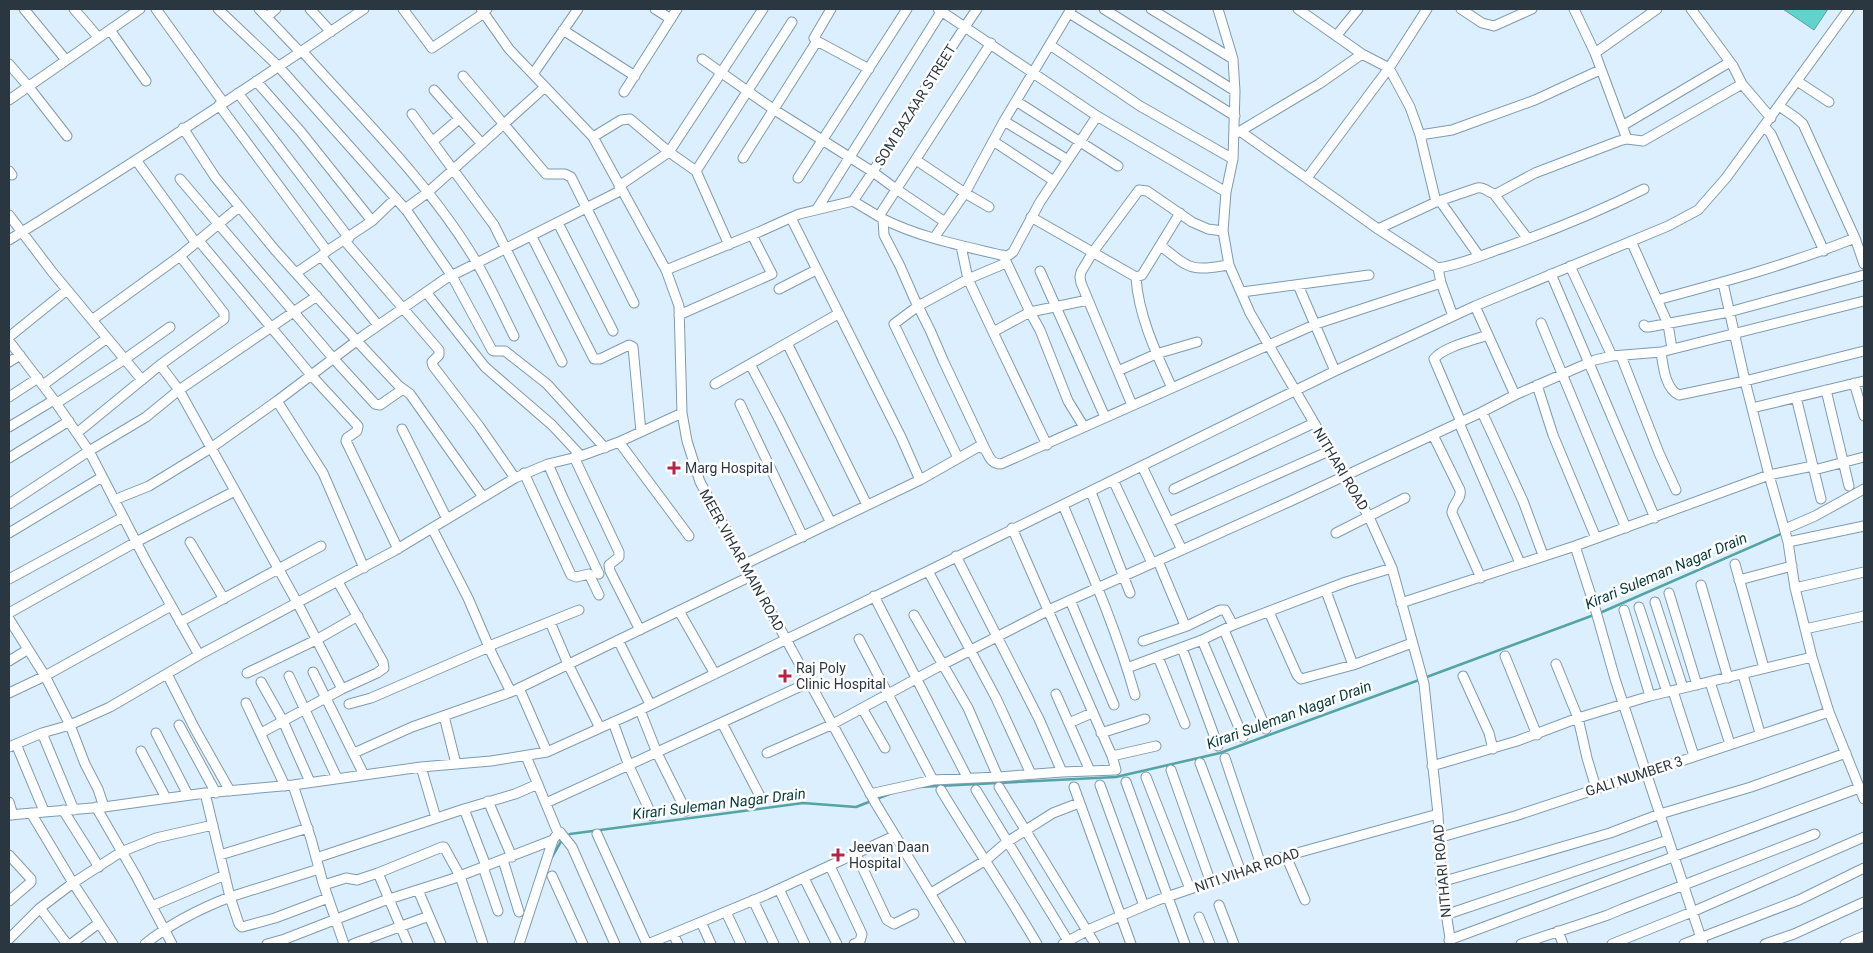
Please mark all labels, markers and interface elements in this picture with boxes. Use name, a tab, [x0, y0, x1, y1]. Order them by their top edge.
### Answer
street label: SOM BAZAAR STREET	[871, 41, 959, 169]
street label: NITHARI ROAD	[1310, 425, 1372, 513]
place label: Marg Hospital	[685, 460, 773, 476]
marker: Marg Hospital	[667, 461, 681, 475]
street label: MEER VIHAR MAIN ROAD	[696, 486, 788, 634]
water label: Kirari Suleman Nagar Drain	[1582, 529, 1750, 613]
place label: Raj Poly Clinic Hospital	[796, 660, 886, 692]
marker: Raj Poly Clinic Hospital	[778, 669, 792, 683]
water label: Kirari Suleman Nagar Drain	[1204, 677, 1374, 753]
street label: GALI NUMBER 3	[1583, 753, 1685, 799]
water label: Kirari Suleman Nagar Drain	[631, 784, 807, 824]
street label: NITHARI ROAD	[1430, 824, 1454, 918]
place label: Jeevan Daan Hospital	[849, 839, 929, 871]
street label: NITI VIHAR ROAD	[1193, 845, 1301, 895]
marker: Jeevan Daan Hospital	[831, 848, 845, 862]

